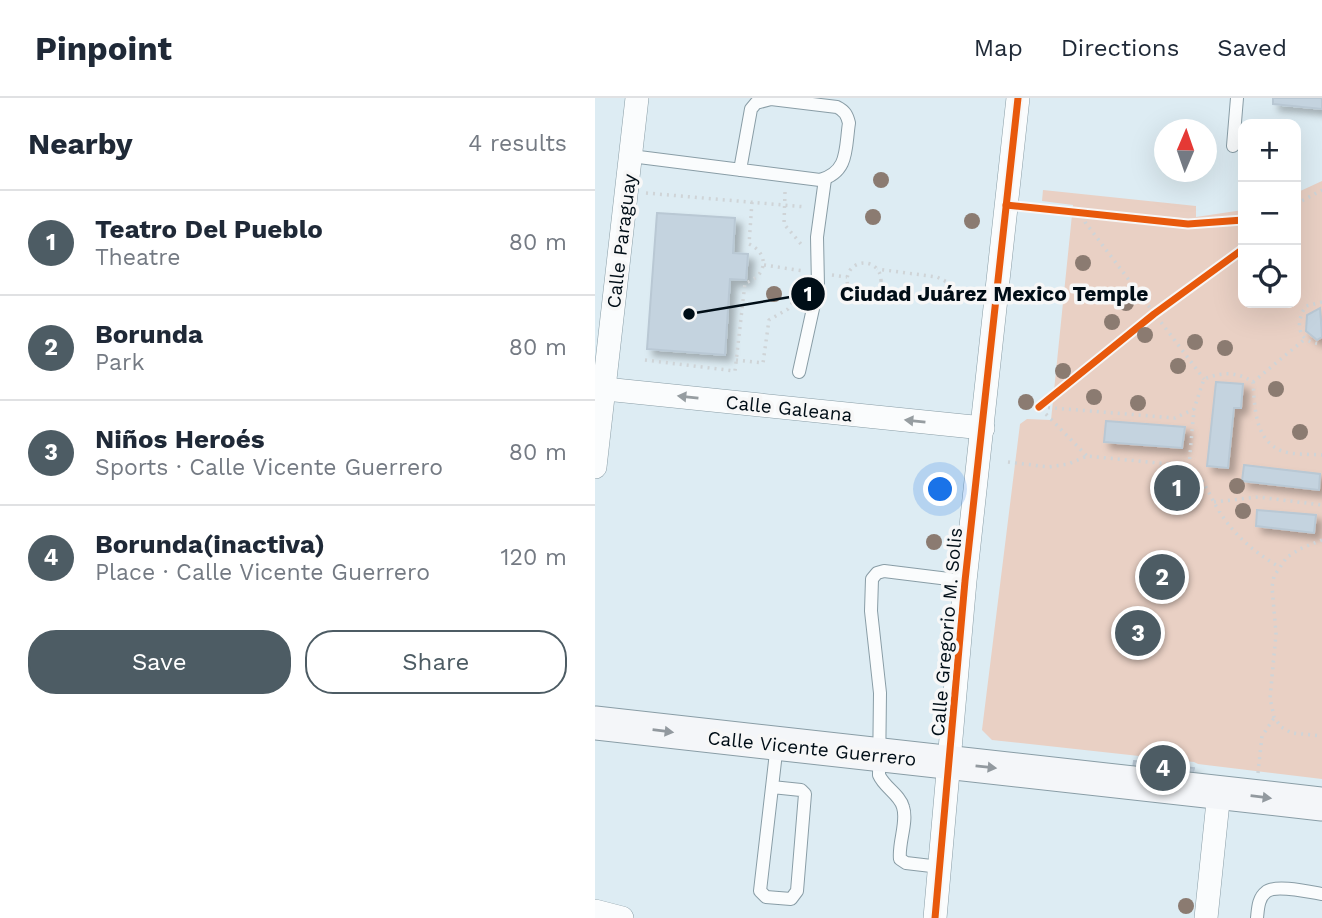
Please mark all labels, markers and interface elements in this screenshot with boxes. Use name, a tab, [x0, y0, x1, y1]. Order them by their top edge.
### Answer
text: Pinpoint	[35, 29, 172, 68]
text: Map	[974, 34, 1023, 62]
text: Directions	[1061, 34, 1179, 62]
text: Saved	[1217, 34, 1287, 62]
north arrow	[1154, 119, 1217, 182]
map controls	[1238, 119, 1301, 308]
button: +	[1238, 119, 1301, 182]
text: Nearby	[28, 126, 133, 161]
text: 4 results	[468, 130, 567, 157]
street label: Calle Paraguay	[602, 172, 641, 310]
button: −	[1238, 182, 1301, 245]
text: Teatro Del Pueblo	[95, 214, 323, 244]
text: 1	[46, 229, 56, 256]
text: 80 m	[509, 229, 567, 256]
text: Theatre	[95, 244, 180, 271]
button: locate	[1238, 245, 1301, 308]
callout: Ciudad Juárez Mexico Temple	[791, 273, 1163, 315]
text: 1	[803, 281, 813, 306]
text: Ciudad Juárez Mexico Temple	[840, 281, 1148, 306]
text: Borunda	[95, 319, 203, 349]
text: 2	[44, 334, 58, 361]
text: 80 m	[509, 334, 567, 361]
text: Park	[95, 349, 144, 376]
street label: Calle Galeana	[724, 390, 854, 427]
one-way arrow	[677, 392, 699, 403]
one-way arrow	[904, 415, 926, 426]
text: Niños Heroés	[95, 424, 265, 454]
text: 3	[44, 439, 58, 466]
text: 80 m	[509, 439, 567, 466]
text: Sports · Calle Vicente Guerrero	[95, 454, 443, 481]
pin: 1	[1154, 462, 1200, 514]
your location	[923, 472, 957, 506]
street label: Calle Gregorio M. Solis	[926, 527, 967, 737]
text: Borunda(inactiva)	[95, 529, 325, 559]
text: 4	[44, 544, 58, 571]
text: 120 m	[501, 544, 567, 571]
pin: 2	[1139, 551, 1185, 603]
text: Place · Calle Vicente Guerrero	[95, 559, 430, 586]
pin: 3	[1115, 607, 1161, 659]
button: Save	[28, 630, 291, 694]
button: Share	[305, 630, 567, 694]
one-way arrow	[652, 725, 674, 736]
street label: Calle Vicente Guerrero	[706, 726, 917, 771]
pin: 4	[1140, 742, 1186, 794]
one-way arrow	[975, 762, 997, 773]
one-way arrow	[1250, 791, 1272, 802]

